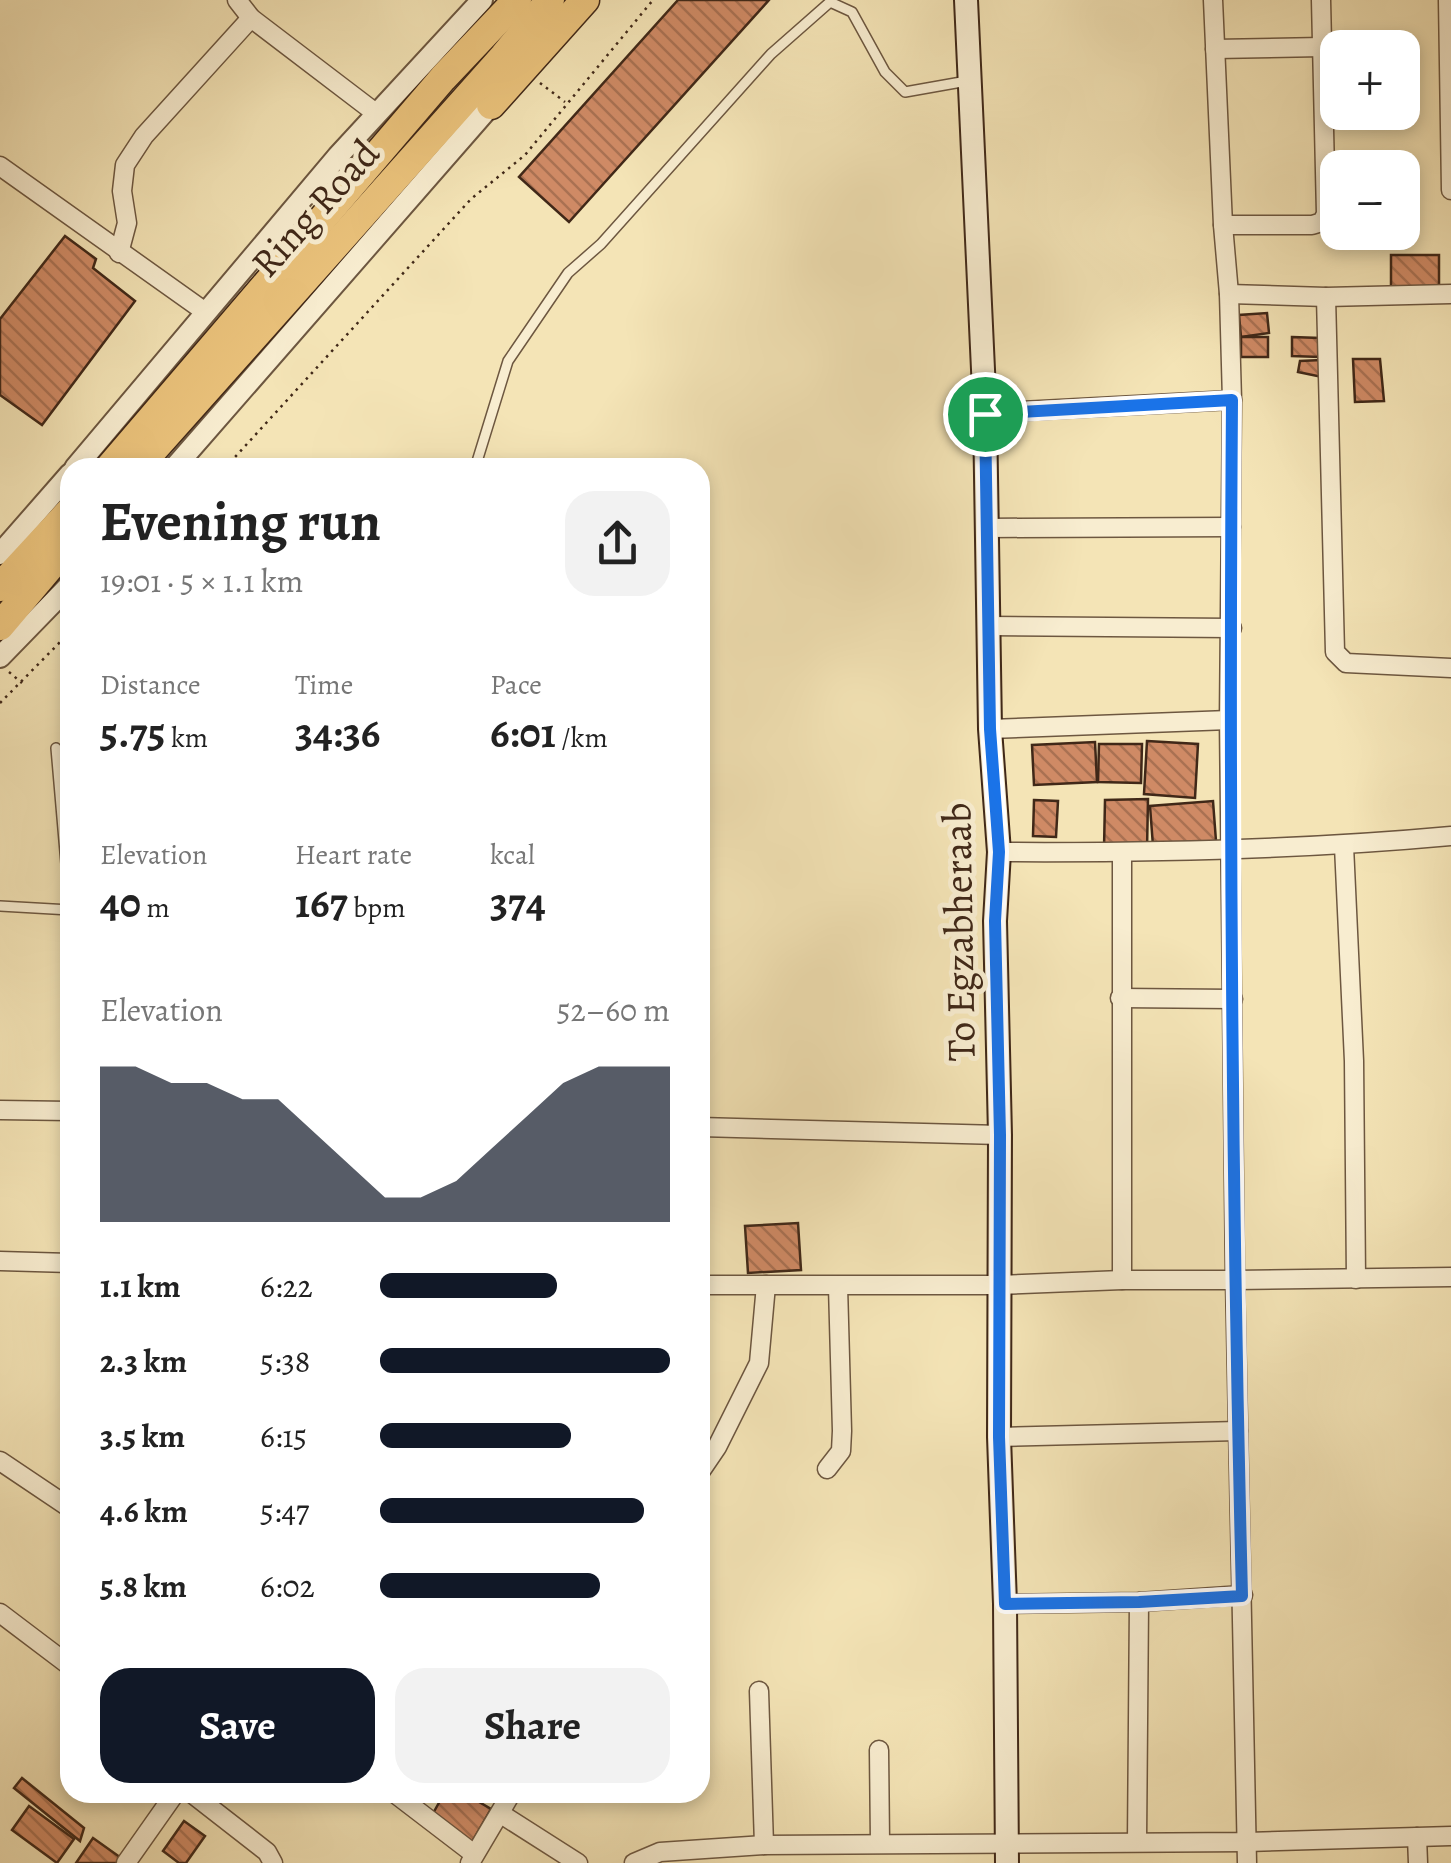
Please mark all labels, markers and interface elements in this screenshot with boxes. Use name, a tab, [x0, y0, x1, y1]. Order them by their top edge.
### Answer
map controls	[1320, 30, 1420, 250]
button: +	[1320, 30, 1420, 130]
street label: Ring Road	[238, 127, 392, 289]
button: −	[1320, 150, 1420, 250]
pin	[943, 372, 1028, 457]
icon: arrive	[958, 387, 1013, 442]
text: Evening run	[100, 484, 381, 559]
button: share	[565, 491, 670, 596]
text: 19:01 · 5 × 1.1 km	[100, 559, 303, 603]
text: Distance	[100, 666, 200, 704]
text: Time	[295, 666, 353, 704]
text: Pace	[490, 666, 542, 704]
text: 5.75	[100, 704, 165, 761]
text: 34:36	[295, 704, 380, 761]
text: 6:01	[490, 704, 556, 761]
text: km	[165, 719, 208, 757]
text: /km	[556, 719, 608, 757]
street label: To Egzabheraab	[929, 802, 989, 1062]
text: Elevation	[100, 836, 207, 874]
text: Heart rate	[295, 836, 412, 874]
text: kcal	[490, 836, 535, 874]
text: 40	[100, 874, 141, 931]
text: 167	[295, 874, 348, 931]
text: 374	[490, 874, 546, 931]
text: m	[141, 889, 170, 927]
text: bpm	[348, 889, 405, 927]
text: Elevation	[100, 988, 223, 1032]
text: 52–60 m	[557, 988, 670, 1032]
text: 1.1 km	[100, 1264, 181, 1308]
text: 6:22	[260, 1264, 313, 1308]
text: 2.3 km	[100, 1339, 187, 1383]
text: 5:38	[260, 1339, 310, 1383]
text: 3.5 km	[100, 1414, 185, 1458]
text: 6:15	[260, 1414, 307, 1458]
text: 4.6 km	[100, 1489, 188, 1533]
text: 5:47	[260, 1489, 309, 1533]
text: 5.8 km	[100, 1564, 187, 1608]
text: 6:02	[260, 1564, 315, 1608]
button: Save	[100, 1668, 375, 1783]
button: Share	[395, 1668, 670, 1783]

